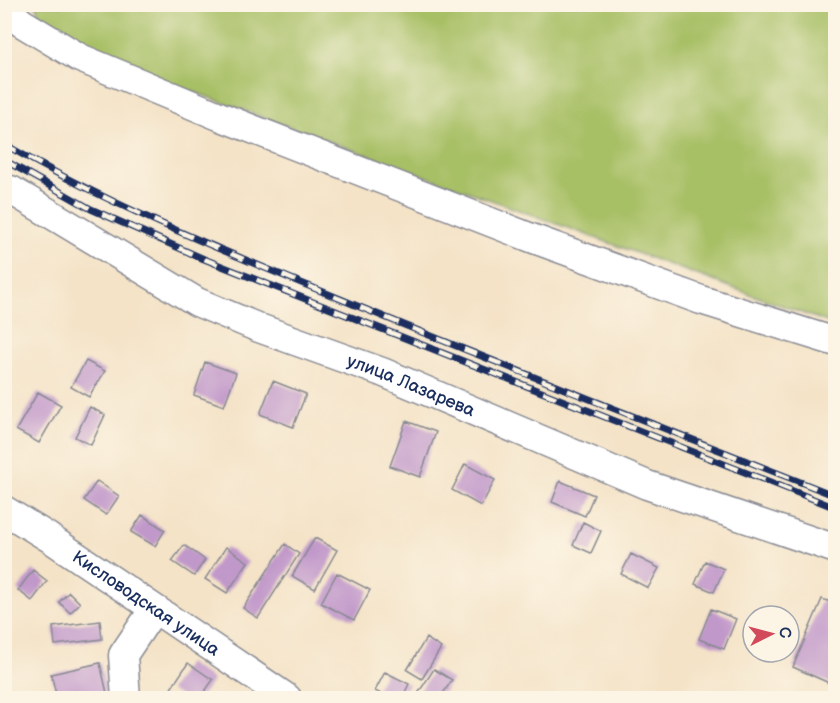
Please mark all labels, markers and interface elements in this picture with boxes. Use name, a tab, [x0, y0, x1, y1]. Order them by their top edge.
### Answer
street label: улица Лазарева	[344, 350, 478, 422]
street label: Кисловодская улица	[68, 547, 224, 661]
north arrow	[741, 604, 801, 664]
text: С	[774, 626, 794, 639]

